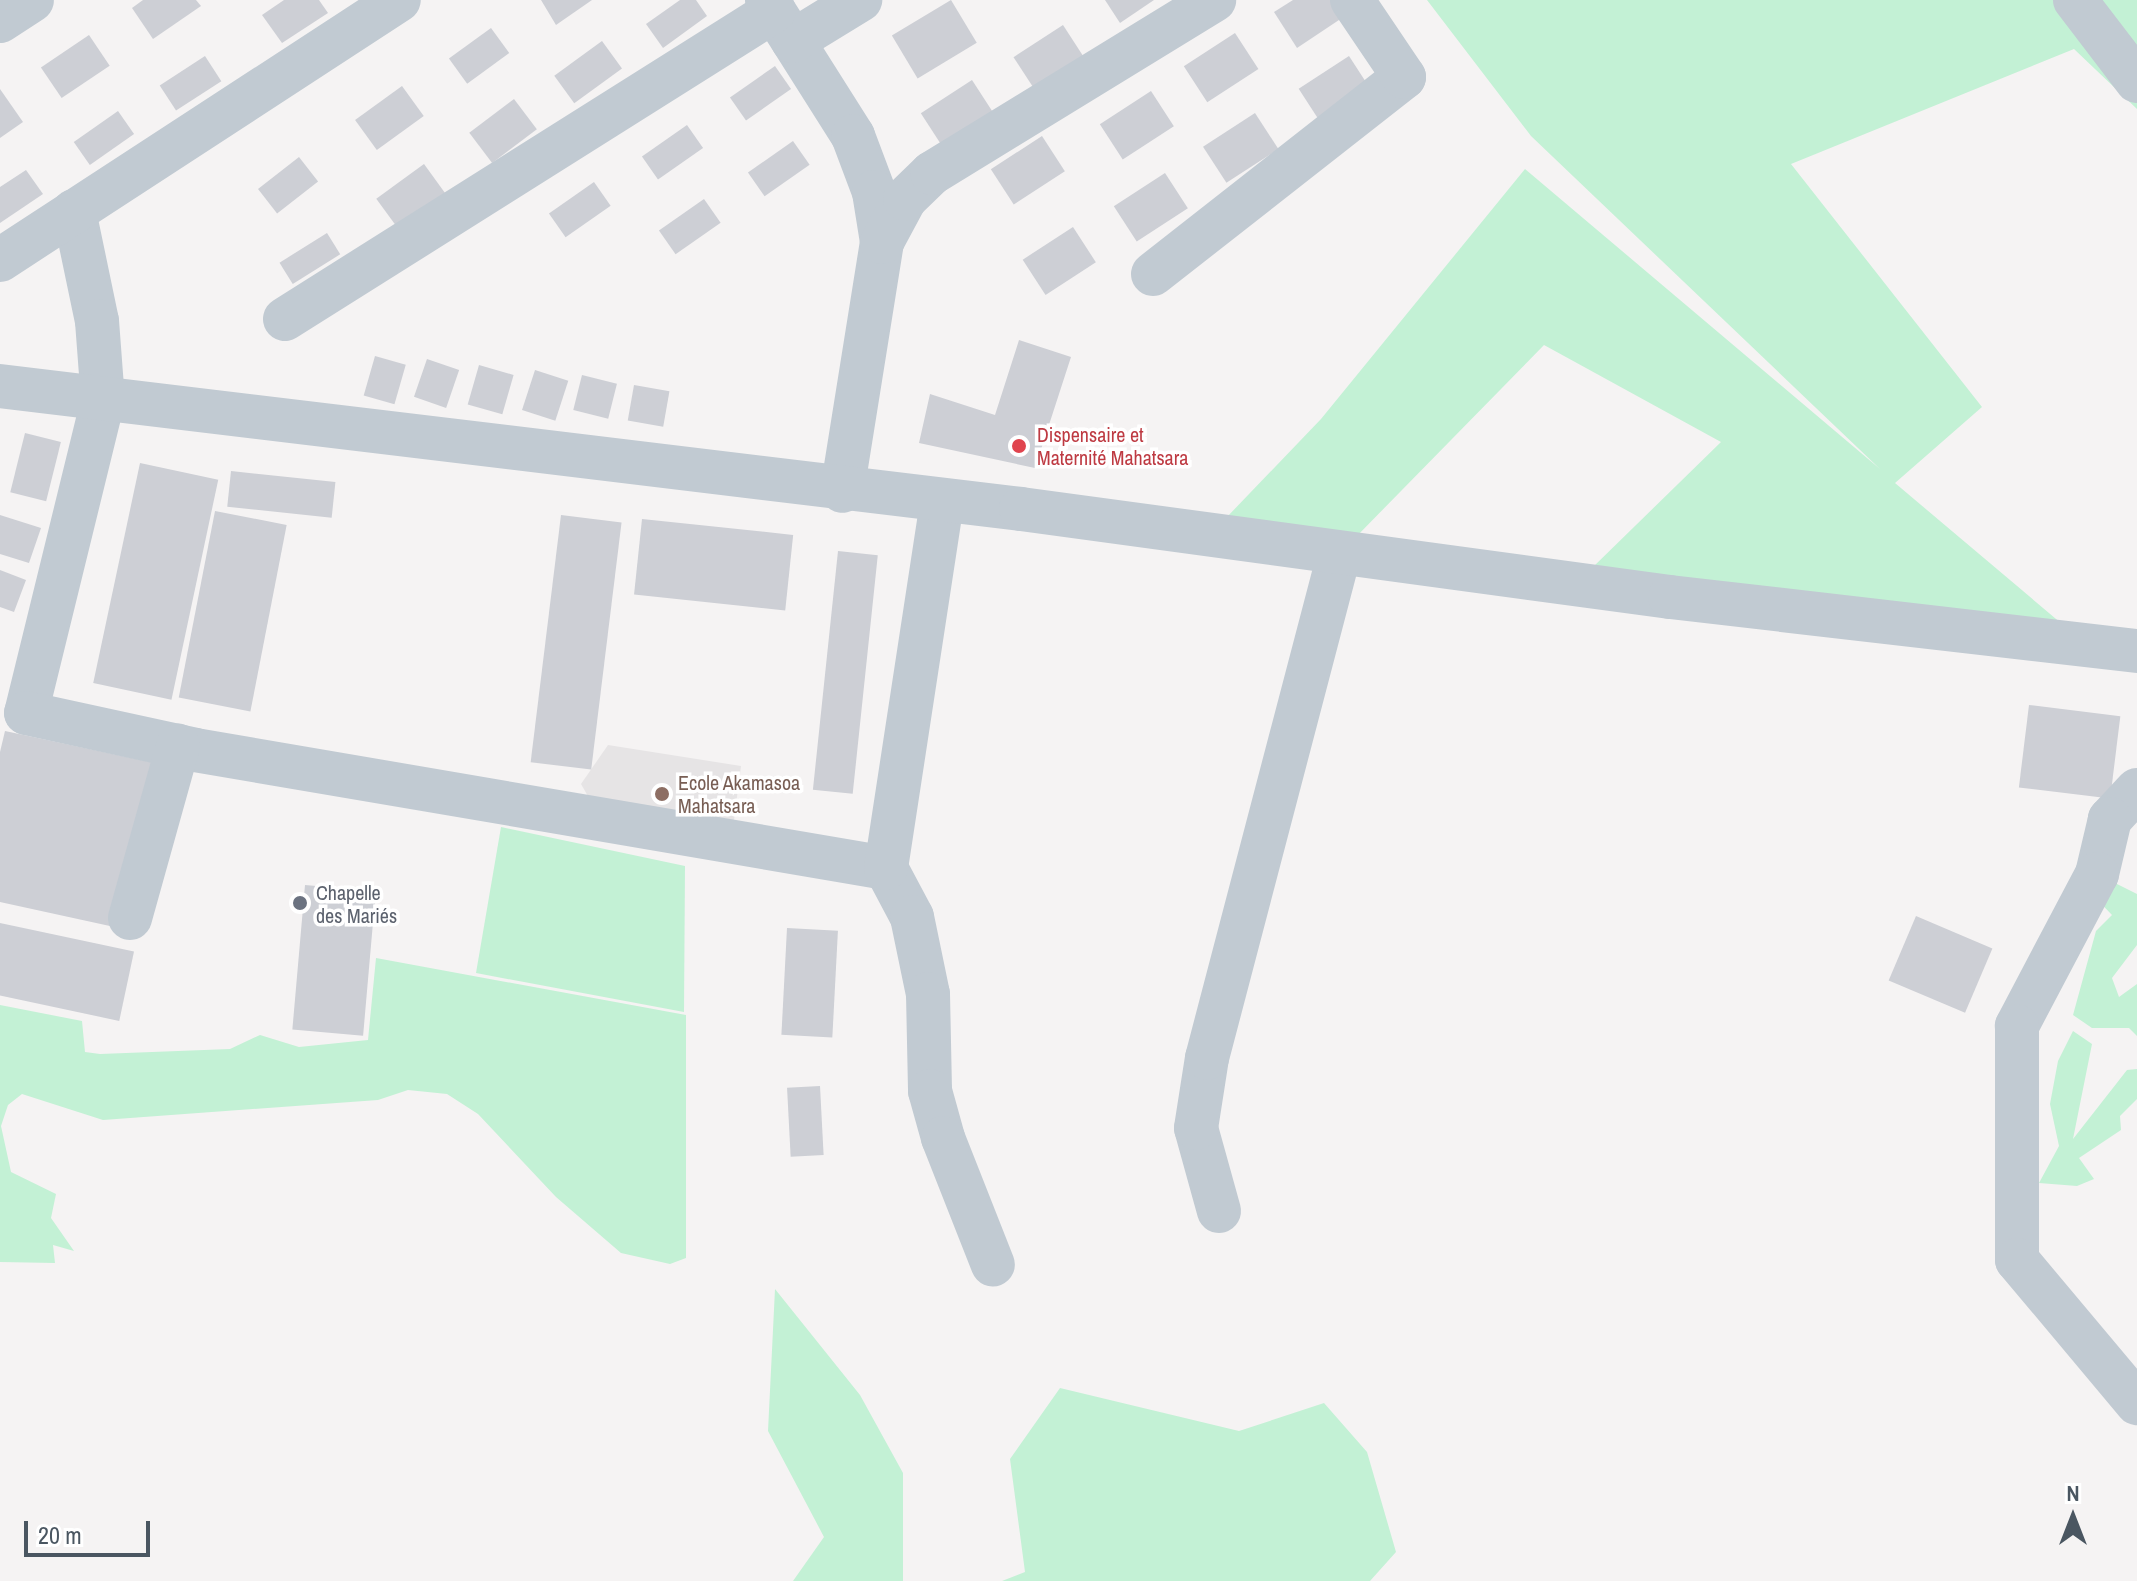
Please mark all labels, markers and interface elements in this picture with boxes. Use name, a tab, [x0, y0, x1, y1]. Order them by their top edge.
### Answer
place label: Dispensaire et Maternité Mahatsara	[1037, 422, 1188, 469]
marker: Dispensaire et Maternité Mahatsara	[1008, 435, 1030, 457]
place label: Ecole Akamasoa Mahatsara	[678, 770, 801, 817]
marker: Ecole Akamasoa Mahatsara	[653, 785, 671, 803]
place label: Chapelle des Mariés	[316, 880, 397, 927]
marker: Chapelle des Mariés	[291, 894, 309, 912]
north arrow	[2033, 1477, 2113, 1557]
text: N	[2066, 1478, 2080, 1508]
scale bar	[28, 1505, 154, 1555]
text: 20 m	[38, 1519, 82, 1551]

